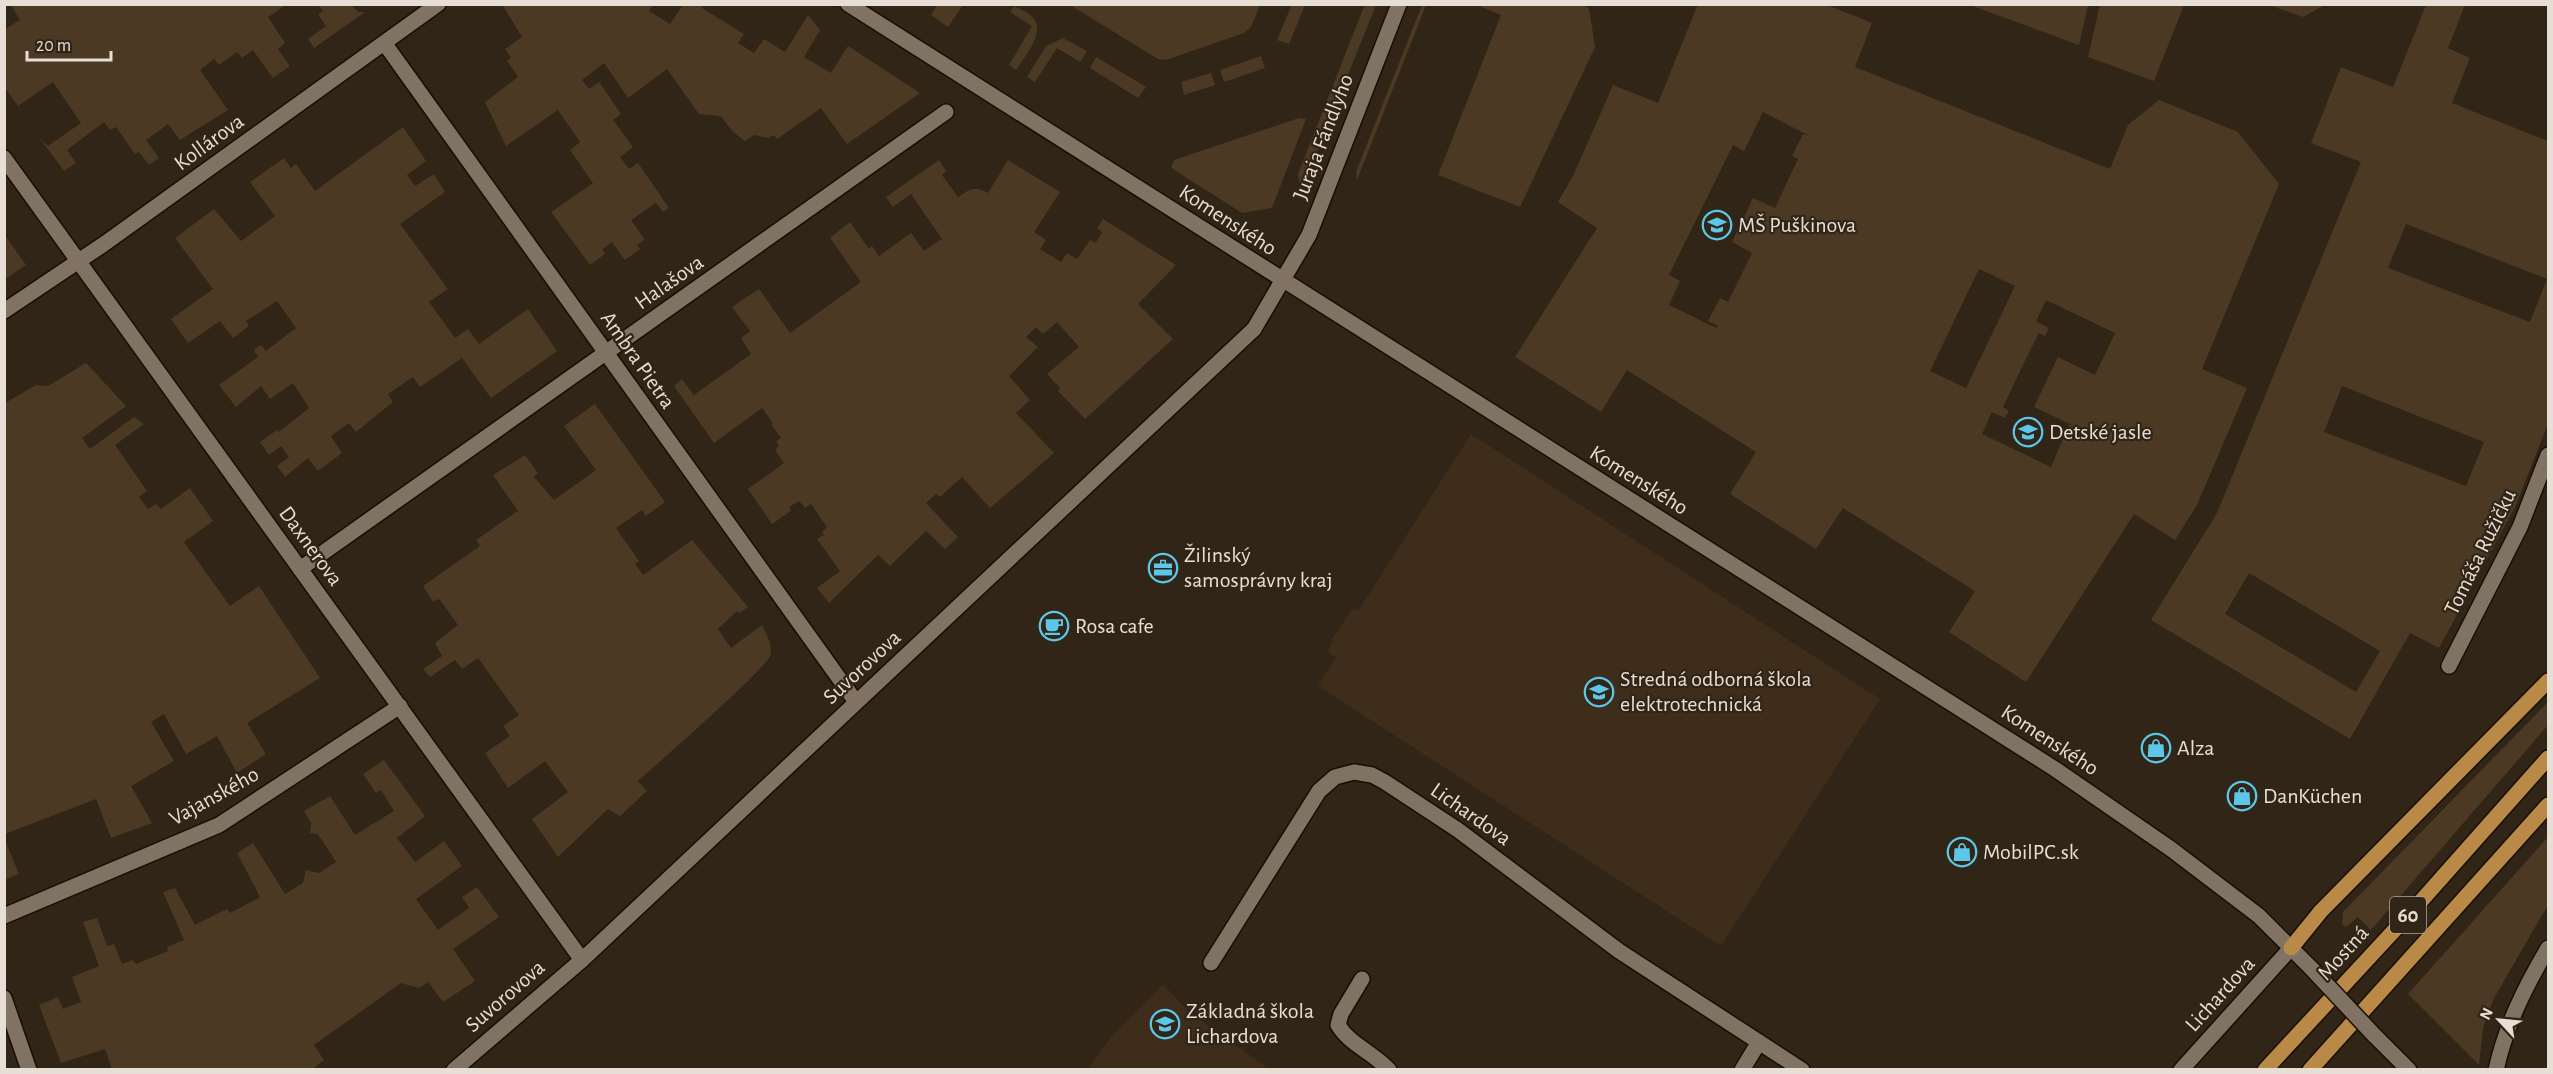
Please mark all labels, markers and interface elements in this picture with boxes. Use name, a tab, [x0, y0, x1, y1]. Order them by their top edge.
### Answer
scale bar	[27, 24, 111, 62]
text: 20 m	[36, 37, 71, 55]
street label: Juraja Fándlyho	[1289, 71, 1357, 203]
street label: Kollárova	[170, 110, 248, 174]
street label: Komenského	[1175, 180, 1281, 260]
school or university icon: MŠ Puškinova	[1701, 209, 1733, 241]
place label: MŠ Puškinova	[1738, 213, 1856, 236]
street label: Halašova	[631, 251, 707, 313]
street label: Ambra Pietra	[597, 307, 679, 413]
school or university icon: Detské jasle	[2012, 416, 2044, 448]
place label: Detské jasle	[2049, 421, 2152, 443]
street label: Komenského	[1586, 441, 1692, 519]
street label: Tomáša Ružičku	[2440, 486, 2520, 618]
street label: Daxnerova	[275, 502, 347, 590]
place label: Žilinský samosprávny kraj	[1184, 543, 1333, 591]
office icon: Žilinský samosprávny kraj	[1147, 552, 1179, 584]
cafe icon: Rosa cafe	[1038, 610, 1070, 642]
place label: Rosa cafe	[1075, 615, 1154, 637]
street label: Suvorovova	[819, 626, 905, 708]
place label: Stredná odborná škola elektrotechnická	[1620, 668, 1812, 715]
school or university icon: Stredná odborná škola elektrotechnická	[1583, 676, 1615, 708]
street label: Komenského	[1997, 700, 2103, 780]
shop icon: Alza	[2140, 732, 2172, 764]
place label: Alza	[2177, 737, 2214, 759]
street label: Vajanského	[165, 762, 263, 830]
street label: Lichardova	[1427, 778, 1515, 850]
shop icon: DanKüchen	[2226, 780, 2258, 812]
place label: DanKüchen	[2263, 785, 2362, 807]
shop icon: MobilPC.sk	[1946, 836, 1978, 868]
place label: MobilPC.sk	[1983, 841, 2079, 863]
road number: 60	[2390, 897, 2426, 933]
street label: Mostná	[2313, 922, 2373, 984]
street label: Lichardova	[2181, 952, 2259, 1036]
street label: Suvorovova	[461, 956, 549, 1036]
north arrow	[2469, 990, 2529, 1050]
place label: Základná škola Lichardova	[1186, 1000, 1314, 1047]
text: N	[2477, 1005, 2496, 1022]
school or university icon: Základná škola Lichardova	[1149, 1008, 1181, 1040]

